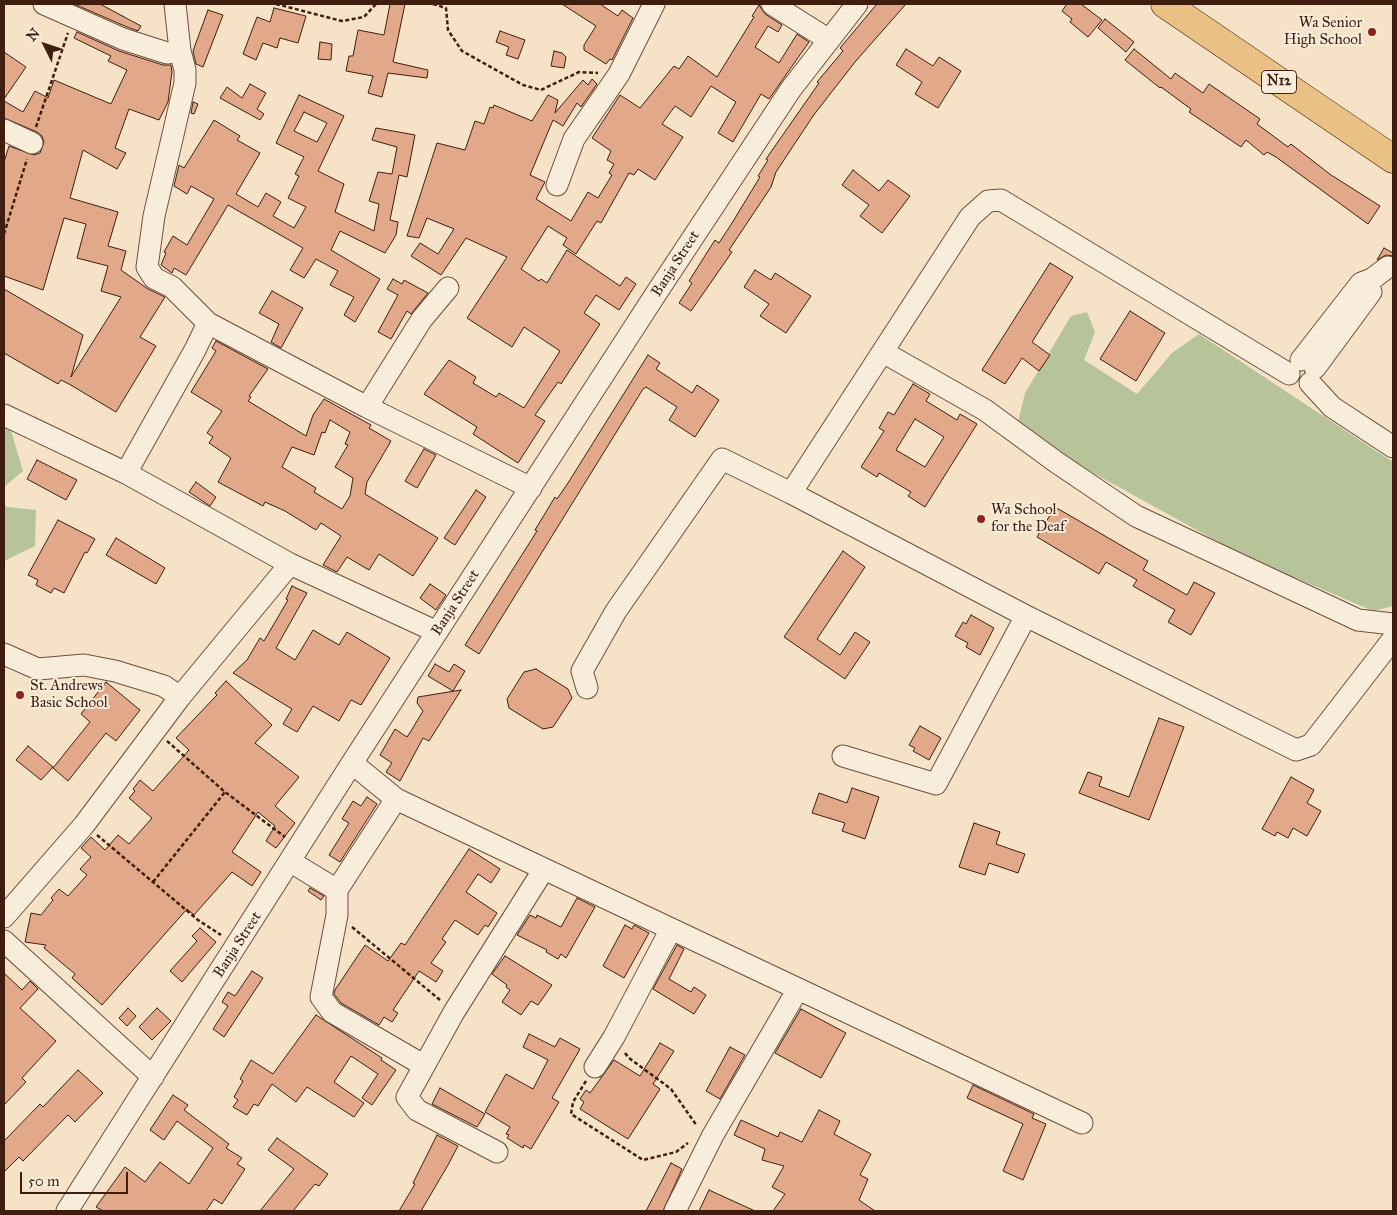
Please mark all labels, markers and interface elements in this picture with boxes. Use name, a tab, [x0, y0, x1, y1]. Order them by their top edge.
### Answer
place label: Wa Senior High School	[1284, 14, 1362, 49]
north arrow	[20, 20, 70, 70]
text: N	[23, 25, 44, 45]
marker: Wa Senior High School	[1366, 26, 1378, 38]
road number: N12	[1262, 70, 1296, 94]
street label: Banja Street	[648, 228, 704, 300]
place label: Wa School for the Deaf	[991, 501, 1065, 536]
marker: Wa School for the Deaf	[975, 513, 987, 525]
street label: Banja Street	[428, 567, 484, 639]
place label: St. Andrews Basic School	[30, 677, 108, 712]
marker: St. Andrews Basic School	[14, 689, 26, 701]
street label: Banja Street	[210, 909, 266, 981]
scale bar	[22, 1162, 130, 1194]
text: 50 m	[28, 1172, 60, 1190]

